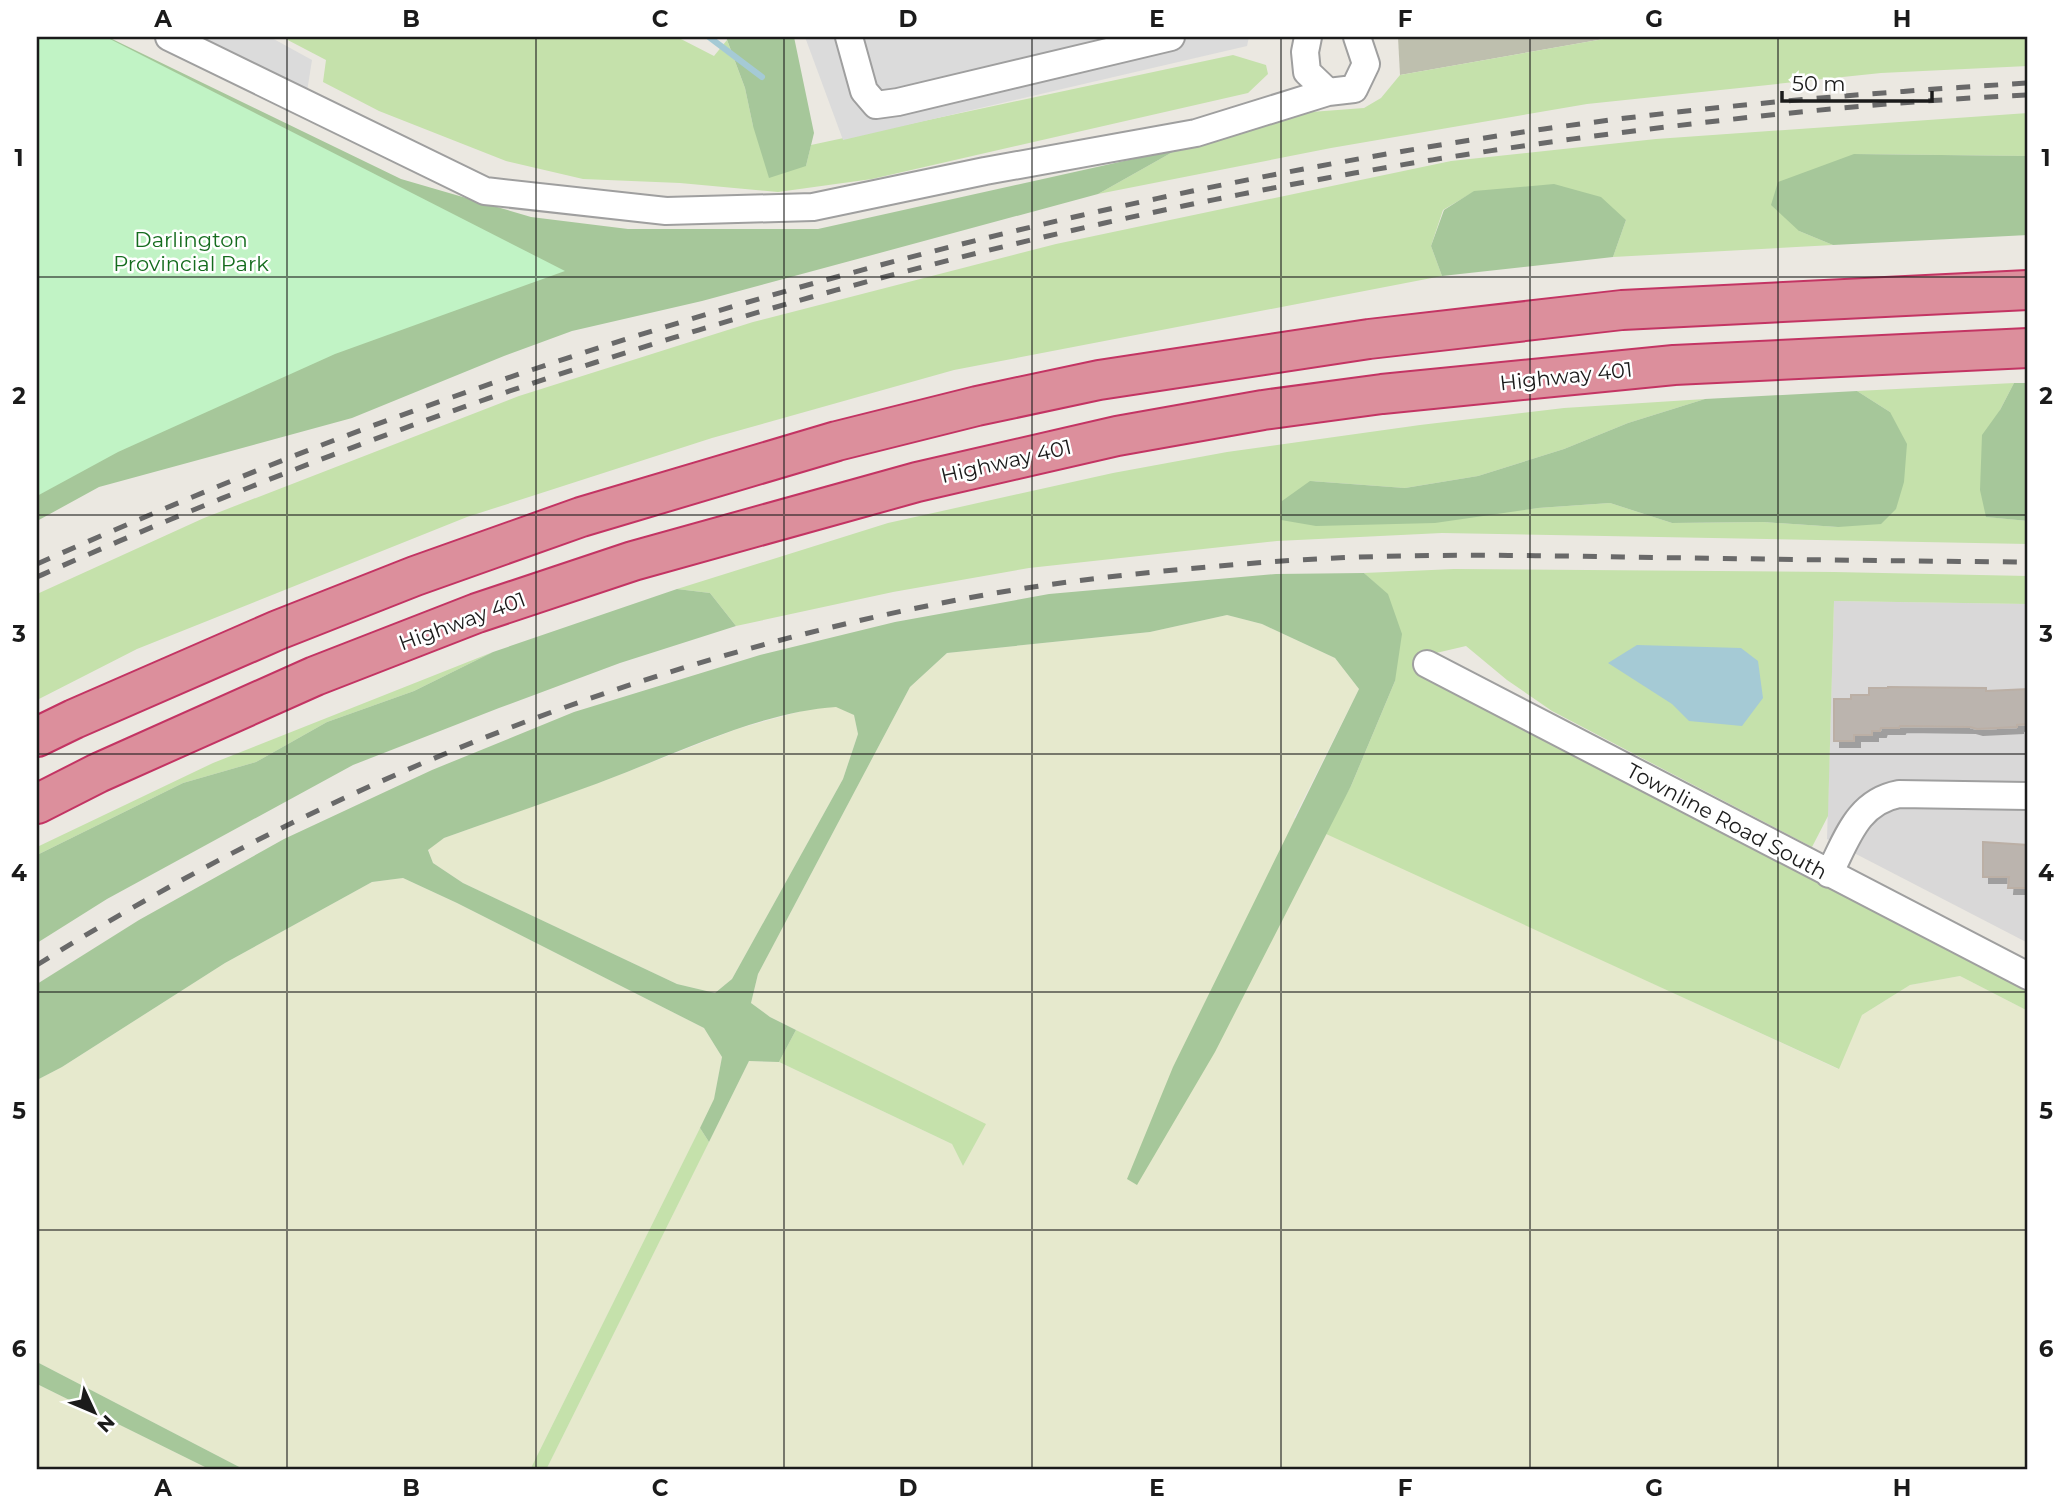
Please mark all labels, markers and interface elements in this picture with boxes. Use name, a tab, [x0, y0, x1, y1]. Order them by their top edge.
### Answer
text: A	[153, 5, 172, 33]
text: B	[402, 5, 420, 33]
text: C	[652, 5, 669, 33]
text: D	[899, 5, 918, 33]
text: E	[1149, 5, 1165, 33]
text: F	[1398, 5, 1413, 33]
text: G	[1645, 5, 1663, 33]
text: H	[1893, 5, 1911, 33]
scale bar	[1782, 60, 1932, 104]
text: 50 m	[1792, 71, 1846, 96]
text: 1	[14, 144, 24, 172]
text: 1	[2041, 144, 2051, 172]
park label: Darlington Provincial Park	[113, 227, 269, 276]
street label: Highway 401	[1498, 357, 1634, 395]
text: 2	[12, 382, 26, 410]
text: 2	[2039, 382, 2053, 410]
street label: Highway 401	[938, 434, 1074, 488]
street label: Highway 401	[395, 586, 529, 656]
text: 3	[11, 620, 26, 648]
text: 3	[2038, 620, 2053, 648]
street label: Townline Road South	[1622, 758, 1832, 884]
text: 4	[11, 859, 27, 887]
text: 4	[2038, 859, 2054, 887]
text: 5	[12, 1097, 26, 1125]
text: 5	[2039, 1097, 2053, 1125]
text: 6	[12, 1335, 27, 1363]
text: 6	[2039, 1335, 2054, 1363]
north arrow	[60, 1378, 130, 1448]
text: N	[92, 1410, 119, 1437]
text: A	[153, 1474, 172, 1502]
text: B	[402, 1474, 420, 1502]
text: C	[652, 1474, 669, 1502]
text: D	[899, 1474, 918, 1502]
text: E	[1149, 1474, 1165, 1502]
text: F	[1398, 1474, 1413, 1502]
text: G	[1645, 1474, 1663, 1502]
text: H	[1893, 1474, 1911, 1502]

